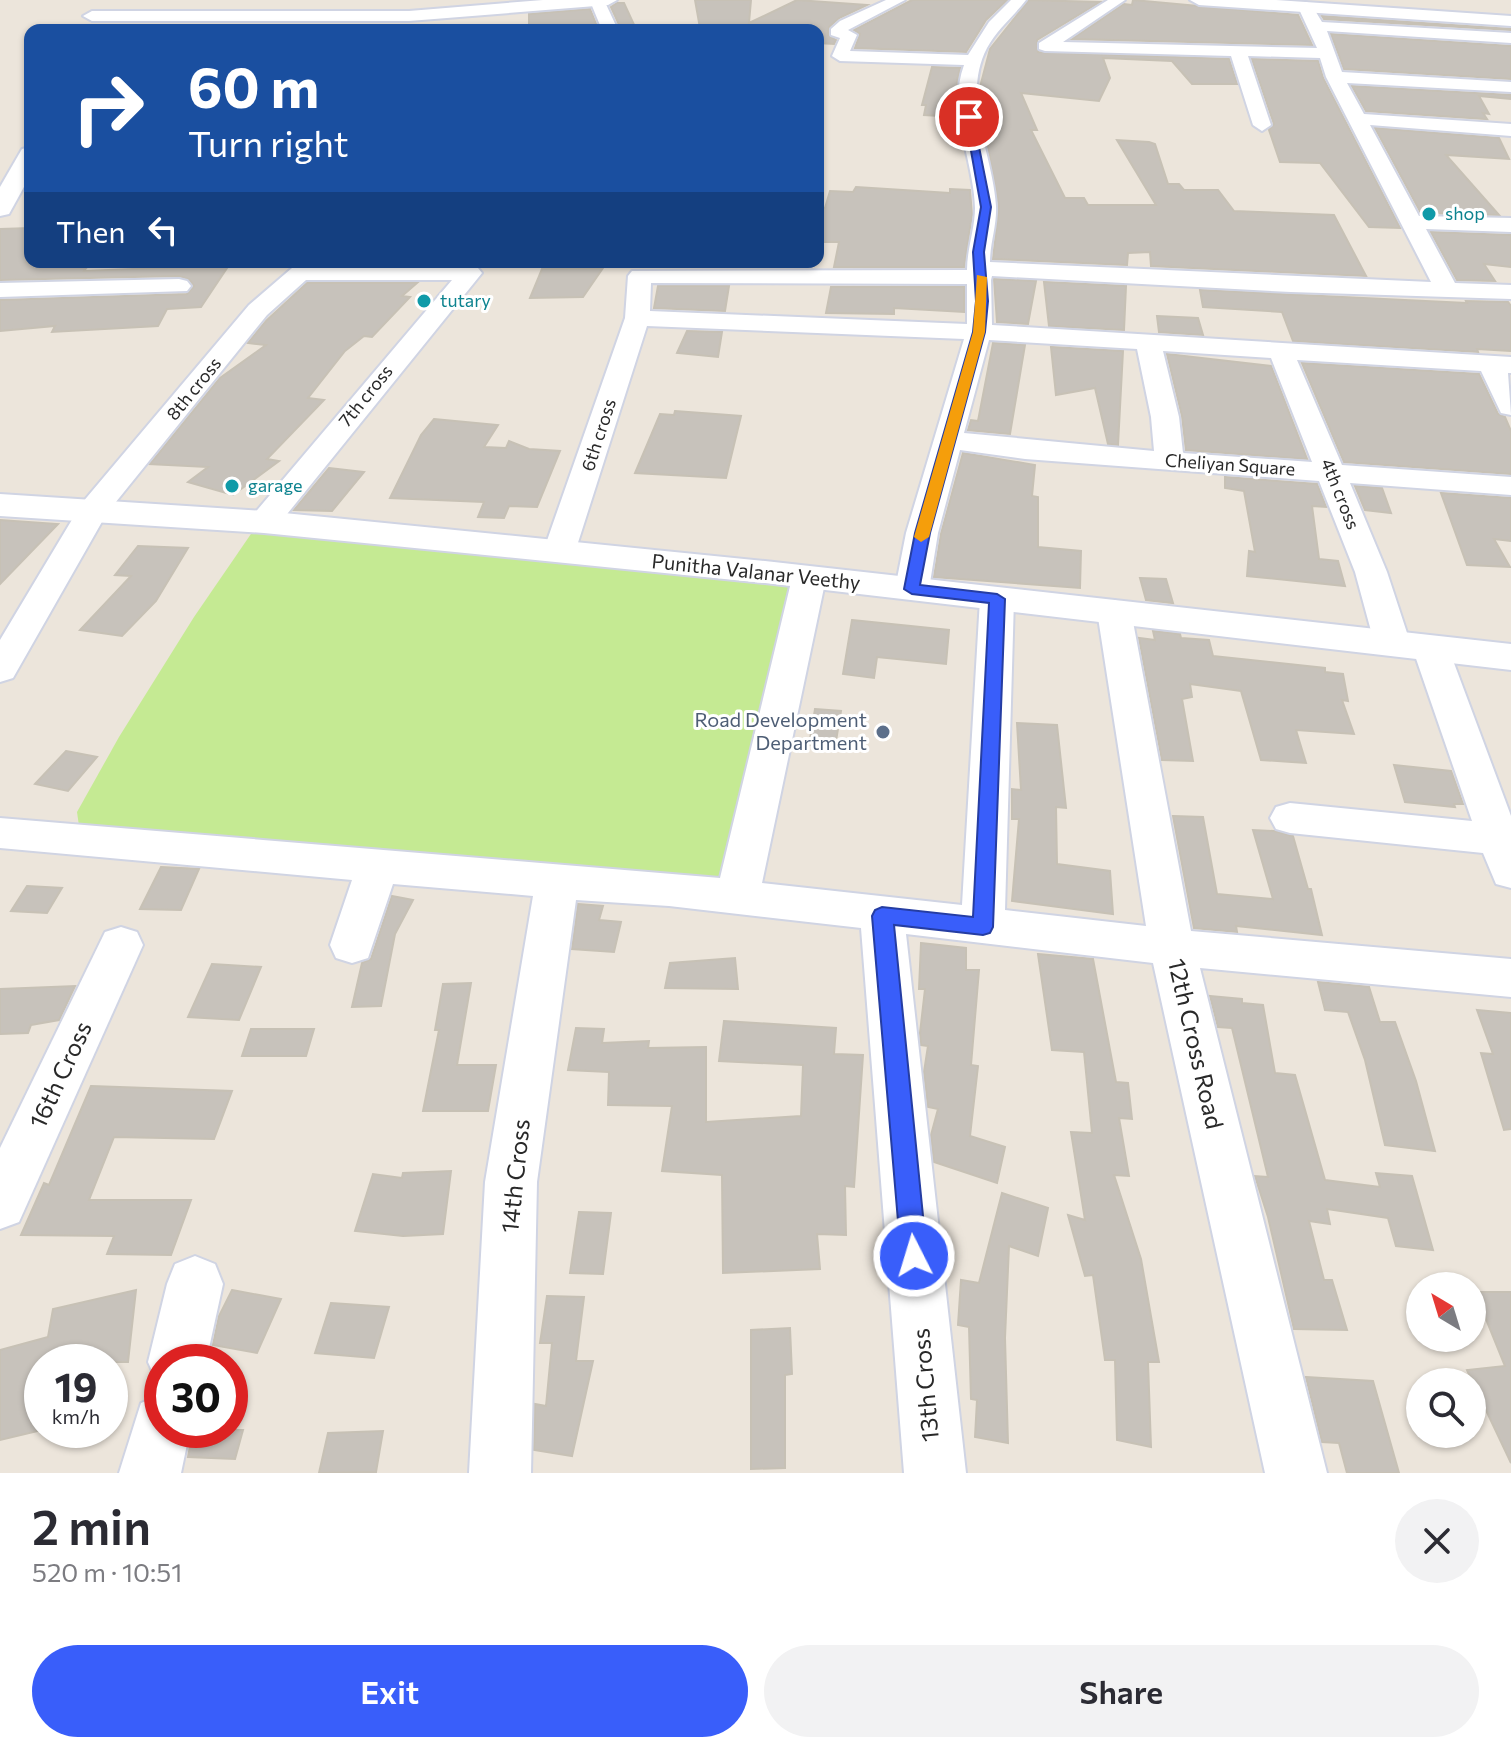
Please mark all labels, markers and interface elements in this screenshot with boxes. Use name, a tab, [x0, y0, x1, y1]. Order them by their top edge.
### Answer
text: 60 m	[188, 51, 319, 120]
icon: right	[56, 56, 160, 160]
pin	[935, 83, 1003, 151]
icon: arrive	[947, 95, 991, 139]
text: Turn right	[188, 120, 349, 164]
place label: shop	[1445, 202, 1485, 224]
marker: shop	[1420, 205, 1438, 223]
icon: left	[141, 208, 185, 252]
text: Then	[56, 212, 125, 249]
place label: tutary	[440, 289, 491, 311]
marker: tutary	[415, 292, 433, 310]
street label: 8th cross	[161, 352, 225, 424]
street label: 7th cross	[334, 360, 397, 431]
street label: 6th cross	[576, 396, 620, 474]
street label: Cheliyan Square	[1164, 448, 1296, 480]
street label: 4th cross	[1317, 455, 1365, 532]
place label: garage	[248, 474, 303, 496]
marker: garage	[223, 477, 241, 495]
street label: Punitha Valanar Veethy	[651, 548, 862, 594]
place label: Road Development Department	[694, 707, 867, 754]
marker: Road Development Department	[874, 723, 892, 741]
street label: 12th Cross Road	[1163, 956, 1230, 1132]
street label: 16th Cross	[22, 1016, 97, 1132]
street label: 14th Cross	[494, 1117, 535, 1234]
position arrow	[872, 1214, 956, 1298]
north arrow	[1406, 1272, 1486, 1352]
map controls	[1406, 1272, 1486, 1448]
street label: 13th Cross	[905, 1327, 944, 1443]
speed limit sign: 30	[144, 1344, 248, 1448]
text: 19	[55, 1361, 97, 1410]
button: search	[1406, 1368, 1486, 1448]
text: km/h	[52, 1404, 100, 1428]
text: 2 min	[32, 1496, 151, 1555]
button: close	[1395, 1499, 1479, 1583]
text: 520 m · 10:51	[32, 1556, 182, 1587]
button: Exit	[32, 1645, 748, 1737]
button: Share	[764, 1645, 1479, 1737]

